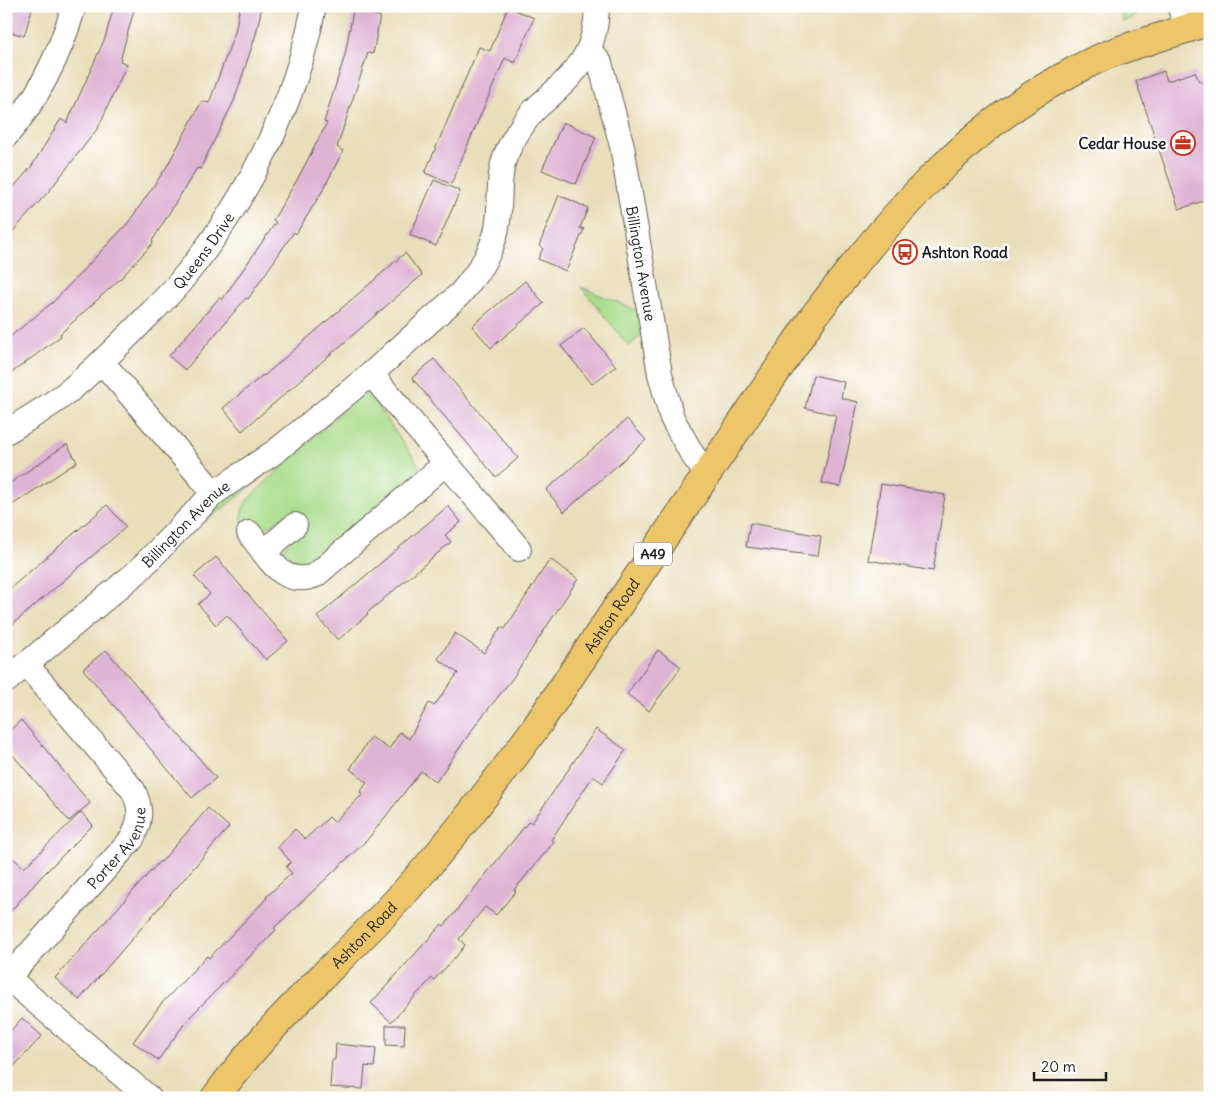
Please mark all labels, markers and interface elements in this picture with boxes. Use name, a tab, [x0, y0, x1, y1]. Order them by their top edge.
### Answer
office icon: Cedar House	[1170, 130, 1196, 156]
place label: Cedar House	[1078, 134, 1166, 153]
street label: Billington Avenue	[623, 204, 661, 322]
street label: Queens Drive	[169, 209, 238, 293]
bus stop icon: Ashton Road	[892, 239, 918, 265]
place label: Ashton Road	[922, 243, 1008, 262]
street label: Billington Avenue	[137, 476, 233, 571]
road number: A49	[634, 542, 672, 566]
street label: Ashton Road	[580, 574, 644, 656]
street label: Porter Avenue	[83, 807, 149, 892]
street label: Ashton Road	[327, 897, 401, 972]
scale bar	[1034, 1049, 1106, 1081]
text: 20 m	[1041, 1057, 1076, 1076]

